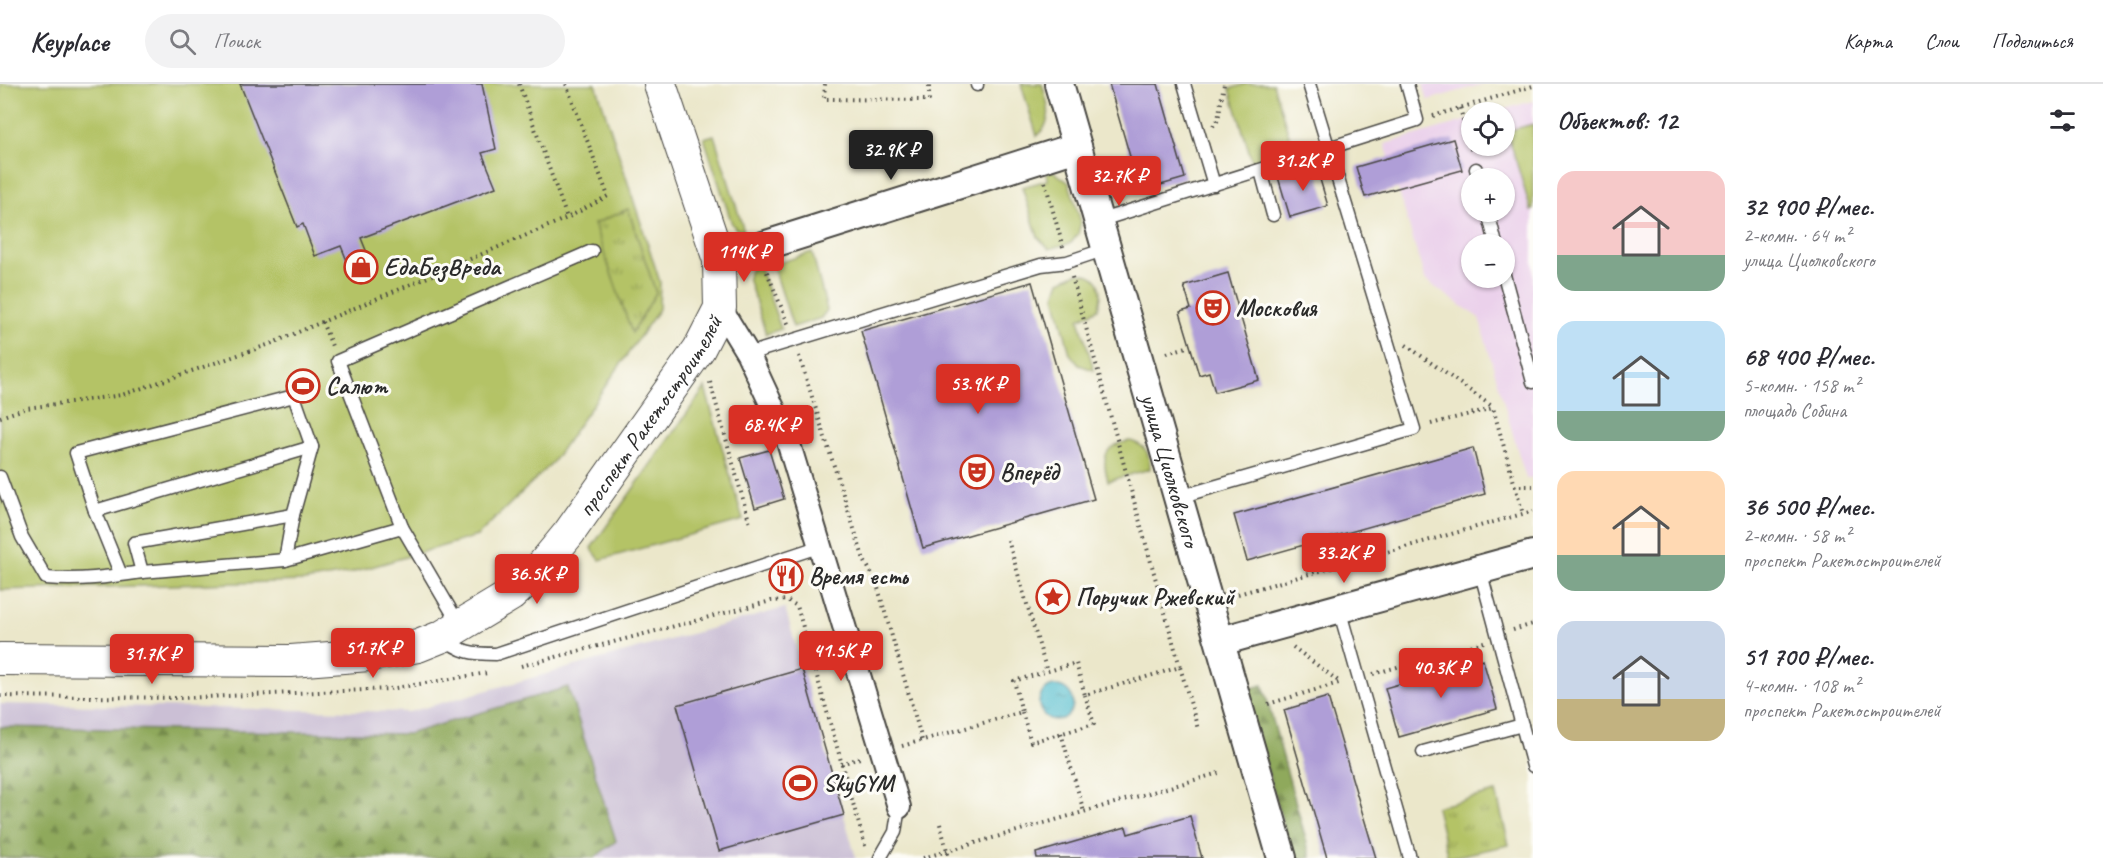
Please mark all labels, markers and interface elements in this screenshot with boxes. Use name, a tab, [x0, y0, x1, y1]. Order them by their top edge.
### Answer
search box	[145, 14, 565, 68]
text: Keyplace	[30, 24, 109, 59]
icon: search	[166, 25, 199, 58]
text: Поиск	[214, 27, 260, 55]
text: Карта	[1844, 28, 1892, 54]
text: Слои	[1925, 28, 1959, 54]
text: Поделиться	[1992, 28, 2073, 54]
map controls	[1461, 102, 1515, 288]
button: locate	[1461, 102, 1515, 156]
text: Объектов: 12	[1557, 104, 1677, 137]
icon: filters	[2046, 104, 2079, 137]
pin: 32.9K ₽	[836, 130, 946, 181]
text: 32.9K ₽	[863, 137, 919, 162]
pin: 31.2K ₽	[1248, 141, 1358, 192]
text: 31.2K ₽	[1275, 148, 1331, 173]
pin: 32.7K ₽	[1064, 156, 1174, 207]
text: 32.7K ₽	[1091, 163, 1147, 188]
button: +	[1461, 168, 1515, 222]
text: 32 900 ₽/мес.	[1743, 190, 1874, 223]
icon: home	[1605, 195, 1677, 267]
text: 2-комн. · 64 m²	[1743, 223, 1851, 248]
pin: 114K ₽	[695, 232, 793, 283]
button: −	[1461, 234, 1515, 288]
text: 114K ₽	[718, 239, 770, 264]
text: улица Циолковского	[1743, 248, 1875, 273]
shop icon: ЕдаБезВреда	[343, 249, 379, 285]
place label: ЕдаБезВреда	[384, 252, 502, 283]
theatre icon: Московия	[1195, 290, 1231, 326]
place label: Московия	[1236, 293, 1318, 323]
street label: проспект Ракетостроителей	[571, 308, 730, 522]
text: 68 400 ₽/мес.	[1743, 340, 1874, 373]
icon: home	[1605, 345, 1677, 417]
pin: 53.9K ₽	[923, 364, 1033, 415]
sports icon: Салют	[285, 368, 321, 404]
place label: Салют	[326, 371, 389, 401]
text: 53.9K ₽	[950, 371, 1006, 396]
text: 5-комн. · 158 m²	[1743, 373, 1860, 398]
street label: улица Циолковского	[1133, 388, 1207, 553]
text: площадь Собина	[1743, 398, 1846, 423]
pin: 68.4K ₽	[716, 405, 826, 456]
text: 68.4K ₽	[743, 412, 799, 437]
theatre icon: Вперёд	[959, 454, 995, 490]
place label: Вперёд	[1000, 457, 1061, 487]
text: 36 500 ₽/мес.	[1743, 490, 1874, 523]
icon: home	[1605, 495, 1677, 567]
text: 2-комн. · 58 m²	[1743, 523, 1851, 548]
pin: 33.2K ₽	[1289, 533, 1399, 584]
text: 33.2K ₽	[1316, 540, 1372, 565]
text: проспект Ракетостроителей	[1743, 548, 1941, 573]
pin: 36.5K ₽	[482, 554, 592, 605]
restaurant icon: Время есть	[768, 558, 804, 594]
text: 36.5K ₽	[509, 561, 565, 586]
place label: Время есть	[809, 561, 909, 591]
place icon: Поручик Ржевский	[1035, 579, 1071, 615]
place label: Поручик Ржевский	[1076, 582, 1236, 612]
pin: 51.7K ₽	[318, 628, 428, 679]
pin: 41.5K ₽	[786, 631, 896, 682]
pin: 31.7K ₽	[97, 634, 207, 685]
text: 51.7K ₽	[345, 635, 401, 660]
text: 41.5K ₽	[813, 638, 869, 663]
text: 51 700 ₽/мес.	[1743, 640, 1873, 673]
text: 31.7K ₽	[124, 641, 180, 666]
icon: home	[1605, 645, 1677, 717]
pin: 40.3K ₽	[1386, 648, 1496, 699]
text: 40.3K ₽	[1413, 655, 1469, 680]
text: 4-комн. · 108 m²	[1743, 673, 1860, 698]
text: проспект Ракетостроителей	[1743, 698, 1941, 723]
sports icon: SkyGYM	[782, 765, 818, 801]
place label: SkyGYM	[823, 768, 897, 798]

